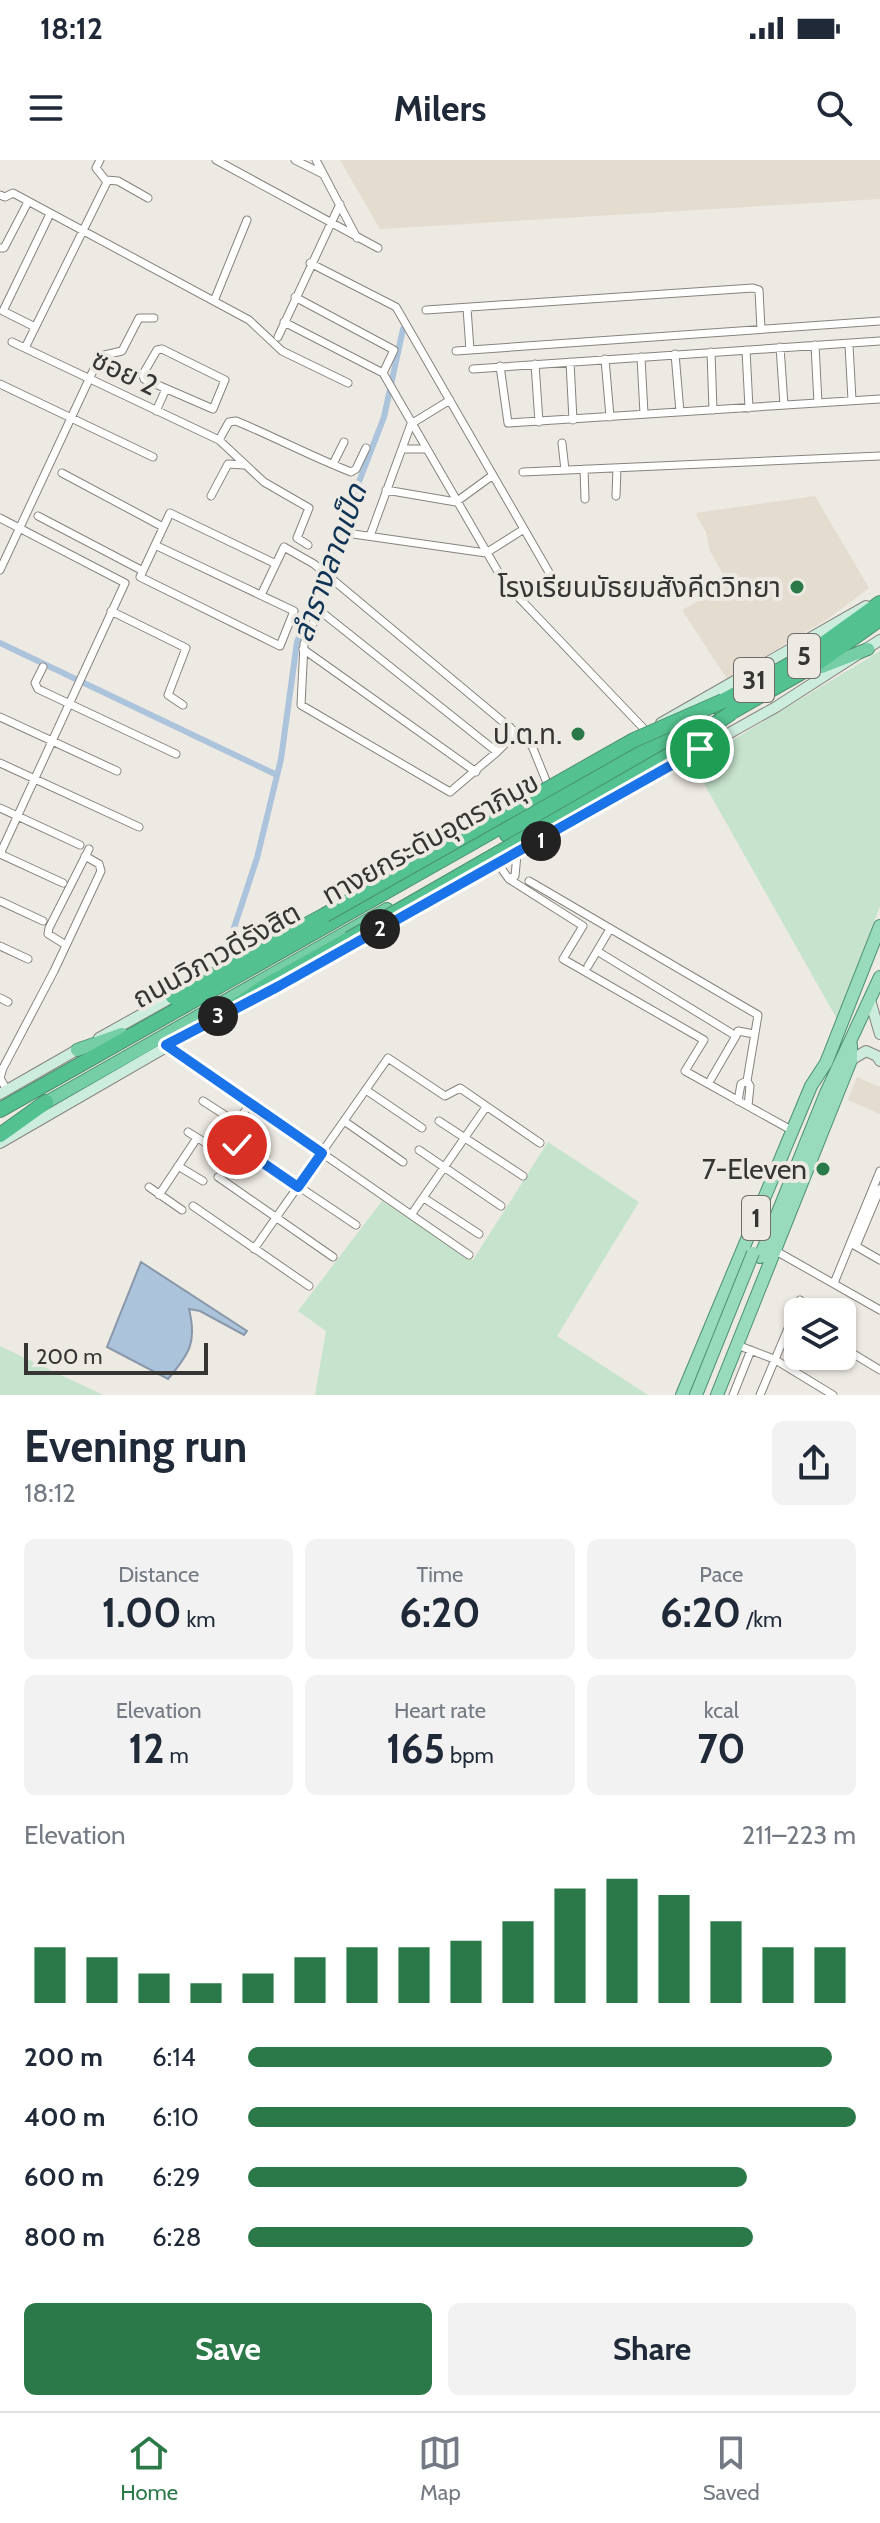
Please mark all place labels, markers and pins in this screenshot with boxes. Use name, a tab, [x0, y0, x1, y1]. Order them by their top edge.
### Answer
place label: โรงเรียนมัธยมสังคีตวิทยา	[497, 570, 781, 604]
marker: โรงเรียนมัธยมสังคีตวิทยา	[788, 578, 806, 596]
pin	[666, 715, 734, 783]
place label: ป.ต.ท.	[493, 717, 562, 751]
marker: ป.ต.ท.	[569, 725, 587, 743]
pin: 1	[521, 821, 561, 861]
pin: 2	[360, 909, 400, 949]
pin: 3	[198, 996, 238, 1036]
pin	[203, 1111, 271, 1179]
place label: 7-Eleven	[702, 1152, 807, 1186]
marker: 7-Eleven	[814, 1160, 832, 1178]

